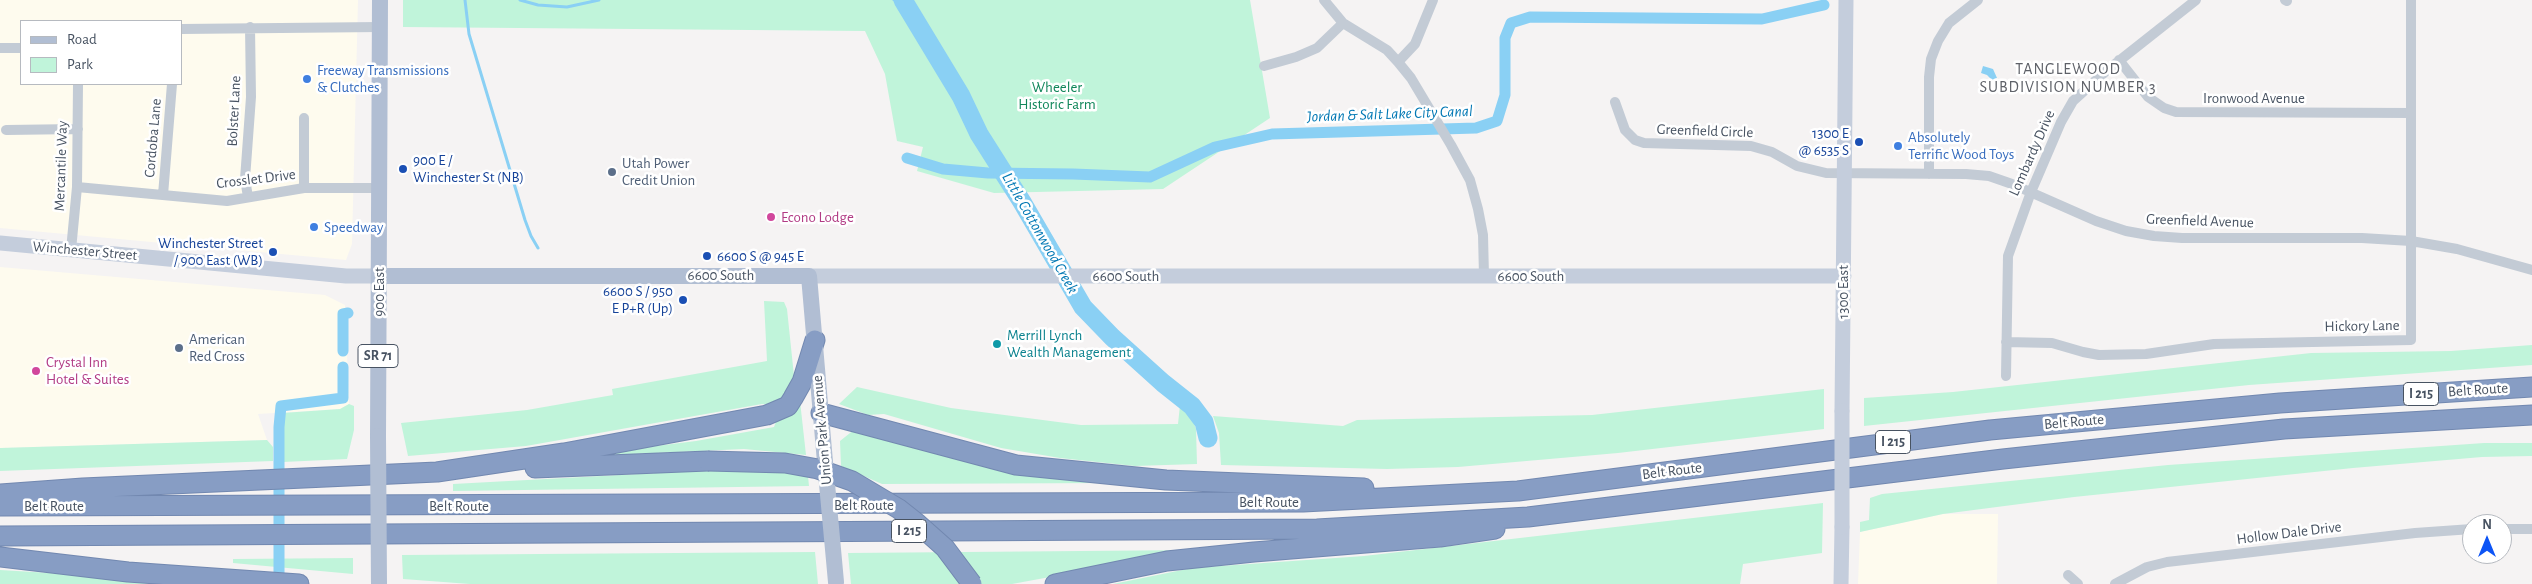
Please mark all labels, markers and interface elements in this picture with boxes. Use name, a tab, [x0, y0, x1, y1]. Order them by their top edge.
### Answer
legend	[20, 20, 182, 85]
text: Road	[67, 32, 97, 47]
text: Park	[67, 57, 93, 72]
district label: TANGLEWOOD SUBDIVISION NUMBER 3	[1977, 59, 2159, 97]
place label: Freeway Transmissions & Clutches	[317, 61, 449, 96]
marker: Freeway Transmissions & Clutches	[301, 73, 313, 85]
street label: Bolster Lane	[223, 75, 245, 147]
park label: Wheeler Historic Farm	[1018, 78, 1096, 113]
street label: Ironwood Avenue	[2203, 89, 2305, 107]
street label: Cordoba Lane	[141, 98, 165, 178]
water label: Jordan & Salt Lake City Canal	[1307, 102, 1473, 126]
street label: Lombardy Drive	[2005, 107, 2059, 199]
street label: Mercantile Way	[50, 120, 72, 212]
street label: Greenfield Circle	[1656, 120, 1754, 142]
place label: 1300 E @ 6535 S	[1799, 124, 1849, 159]
place label: Absolutely Terrific Wood Toys	[1908, 128, 2014, 163]
marker: 1300 E @ 6535 S	[1853, 136, 1865, 148]
marker: Absolutely Terrific Wood Toys	[1892, 140, 1904, 152]
place label: 900 E / Winchester St (NB)	[413, 151, 524, 186]
place label: Utah Power Credit Union	[622, 154, 695, 189]
marker: 900 E / Winchester St (NB)	[397, 163, 409, 175]
street label: Crosslet Drive	[215, 165, 297, 193]
marker: Utah Power Credit Union	[606, 166, 618, 178]
water label: Little Cottonwood Creek	[997, 169, 1083, 297]
place label: Econo Lodge	[781, 208, 854, 226]
street label: Greenfield Avenue	[2146, 210, 2254, 232]
marker: Econo Lodge	[765, 211, 777, 223]
place label: Speedway	[324, 218, 383, 236]
marker: Speedway	[308, 221, 320, 233]
place label: Winchester Street / 900 East (WB)	[158, 234, 263, 269]
street label: Winchester Street	[32, 237, 138, 265]
marker: Winchester Street / 900 East (WB)	[267, 246, 279, 258]
place label: 6600 S @ 945 E	[717, 247, 804, 265]
marker: 6600 S @ 945 E	[701, 250, 713, 262]
street label: 1300 East	[1834, 265, 1852, 319]
street label: 6600 South	[688, 266, 754, 284]
street label: 900 East	[370, 267, 388, 317]
street label: 6600 South	[1093, 267, 1159, 285]
street label: 6600 South	[1498, 267, 1564, 285]
place label: 6600 S / 950 E P+R (Up)	[603, 282, 673, 317]
marker: 6600 S / 950 E P+R (Up)	[677, 294, 689, 306]
street label: Hickory Lane	[2324, 316, 2400, 336]
place label: Merrill Lynch Wealth Management	[1007, 326, 1131, 361]
place label: American Red Cross	[189, 330, 245, 365]
marker: Merrill Lynch Wealth Management	[991, 338, 1003, 350]
marker: American Red Cross	[173, 342, 185, 354]
road number: SR 71	[358, 344, 398, 368]
place label: Crystal Inn Hotel & Suites	[46, 353, 129, 388]
marker: Crystal Inn Hotel & Suites	[30, 365, 42, 377]
street label: Union Park Avenue	[808, 374, 836, 486]
street label: Belt Route	[2447, 379, 2509, 401]
road number: I 215	[2404, 382, 2438, 406]
street label: Belt Route	[2043, 410, 2105, 434]
road number: I 215	[1876, 431, 1910, 454]
street label: Belt Route	[1641, 458, 1703, 484]
street label: Belt Route	[1239, 493, 1299, 511]
street label: Belt Route	[834, 496, 894, 514]
street label: Belt Route	[24, 497, 84, 515]
street label: Belt Route	[429, 497, 489, 515]
north arrow	[2462, 514, 2512, 564]
street label: Hollow Dale Drive	[2236, 518, 2342, 548]
text: N	[2482, 518, 2492, 532]
road number: I 215	[892, 520, 926, 542]

